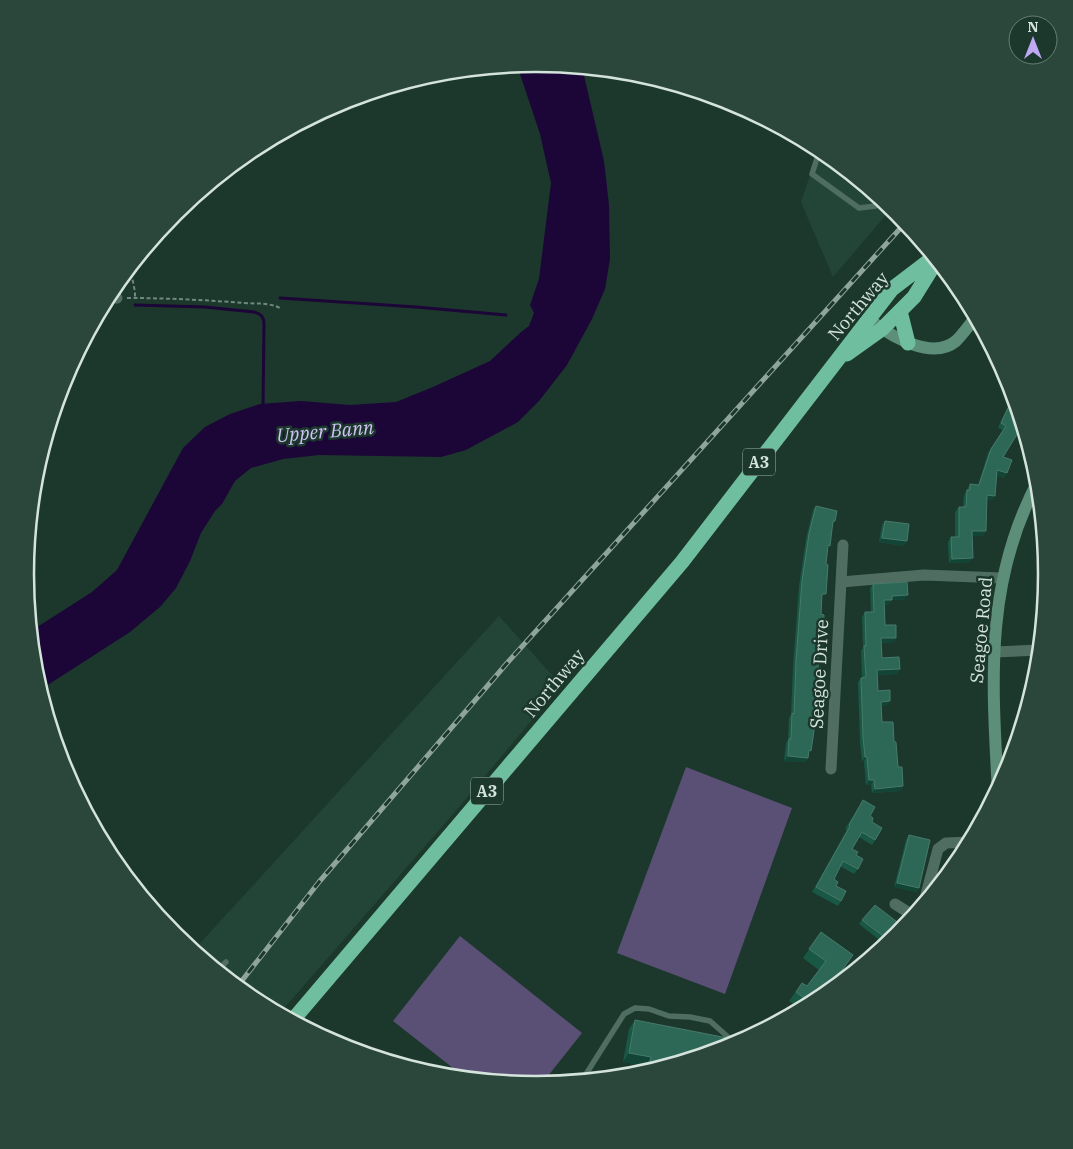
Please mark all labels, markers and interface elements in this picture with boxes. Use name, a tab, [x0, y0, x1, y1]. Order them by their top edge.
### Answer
north arrow	[1008, 15, 1058, 65]
text: N	[1027, 18, 1039, 36]
street label: Northway	[823, 267, 894, 345]
water label: Upper Bann	[275, 415, 375, 447]
road number: A3	[743, 448, 775, 476]
street label: Seagoe Road	[965, 576, 997, 684]
street label: Seagoe Drive	[805, 619, 833, 729]
street label: Northway	[519, 644, 590, 722]
road number: A3	[471, 778, 503, 804]

